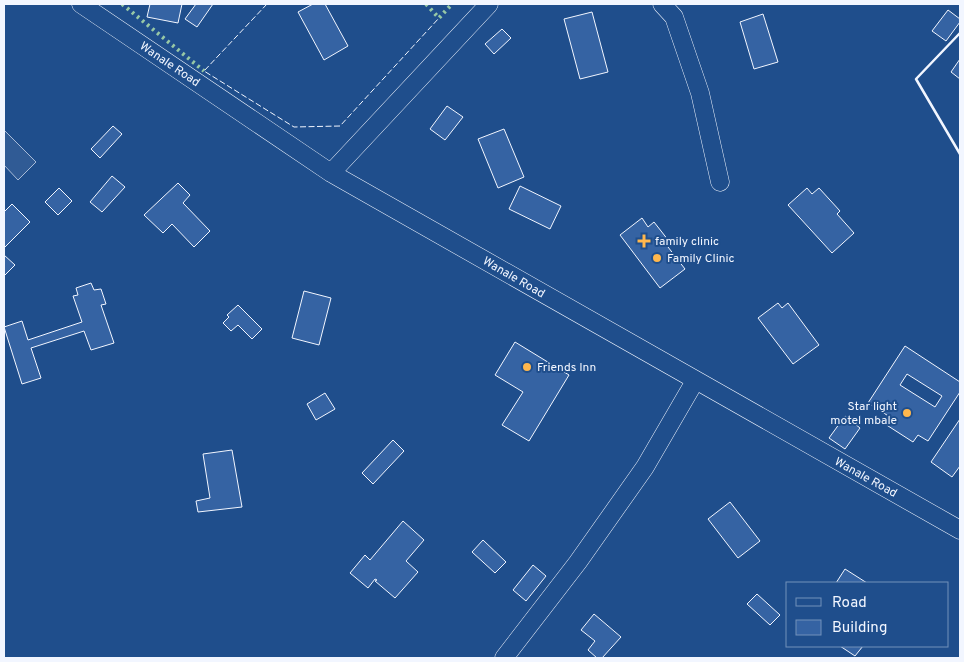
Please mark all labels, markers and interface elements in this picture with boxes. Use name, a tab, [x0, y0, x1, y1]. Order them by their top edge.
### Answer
street label: Wanale Road	[136, 39, 203, 91]
marker: family clinic	[637, 234, 651, 248]
place label: family clinic	[655, 234, 719, 250]
place label: Family Clinic	[667, 251, 735, 267]
marker: Family Clinic	[651, 252, 663, 264]
street label: Wanale Road	[479, 254, 548, 302]
place label: Friends Inn	[537, 360, 596, 376]
marker: Friends Inn	[521, 361, 533, 373]
place label: Star light motel mbale	[830, 399, 897, 429]
marker: Star light motel mbale	[901, 407, 913, 419]
street label: Wanale Road	[831, 454, 900, 502]
legend	[786, 582, 949, 647]
text: Road	[832, 594, 867, 613]
text: Building	[832, 619, 887, 638]

